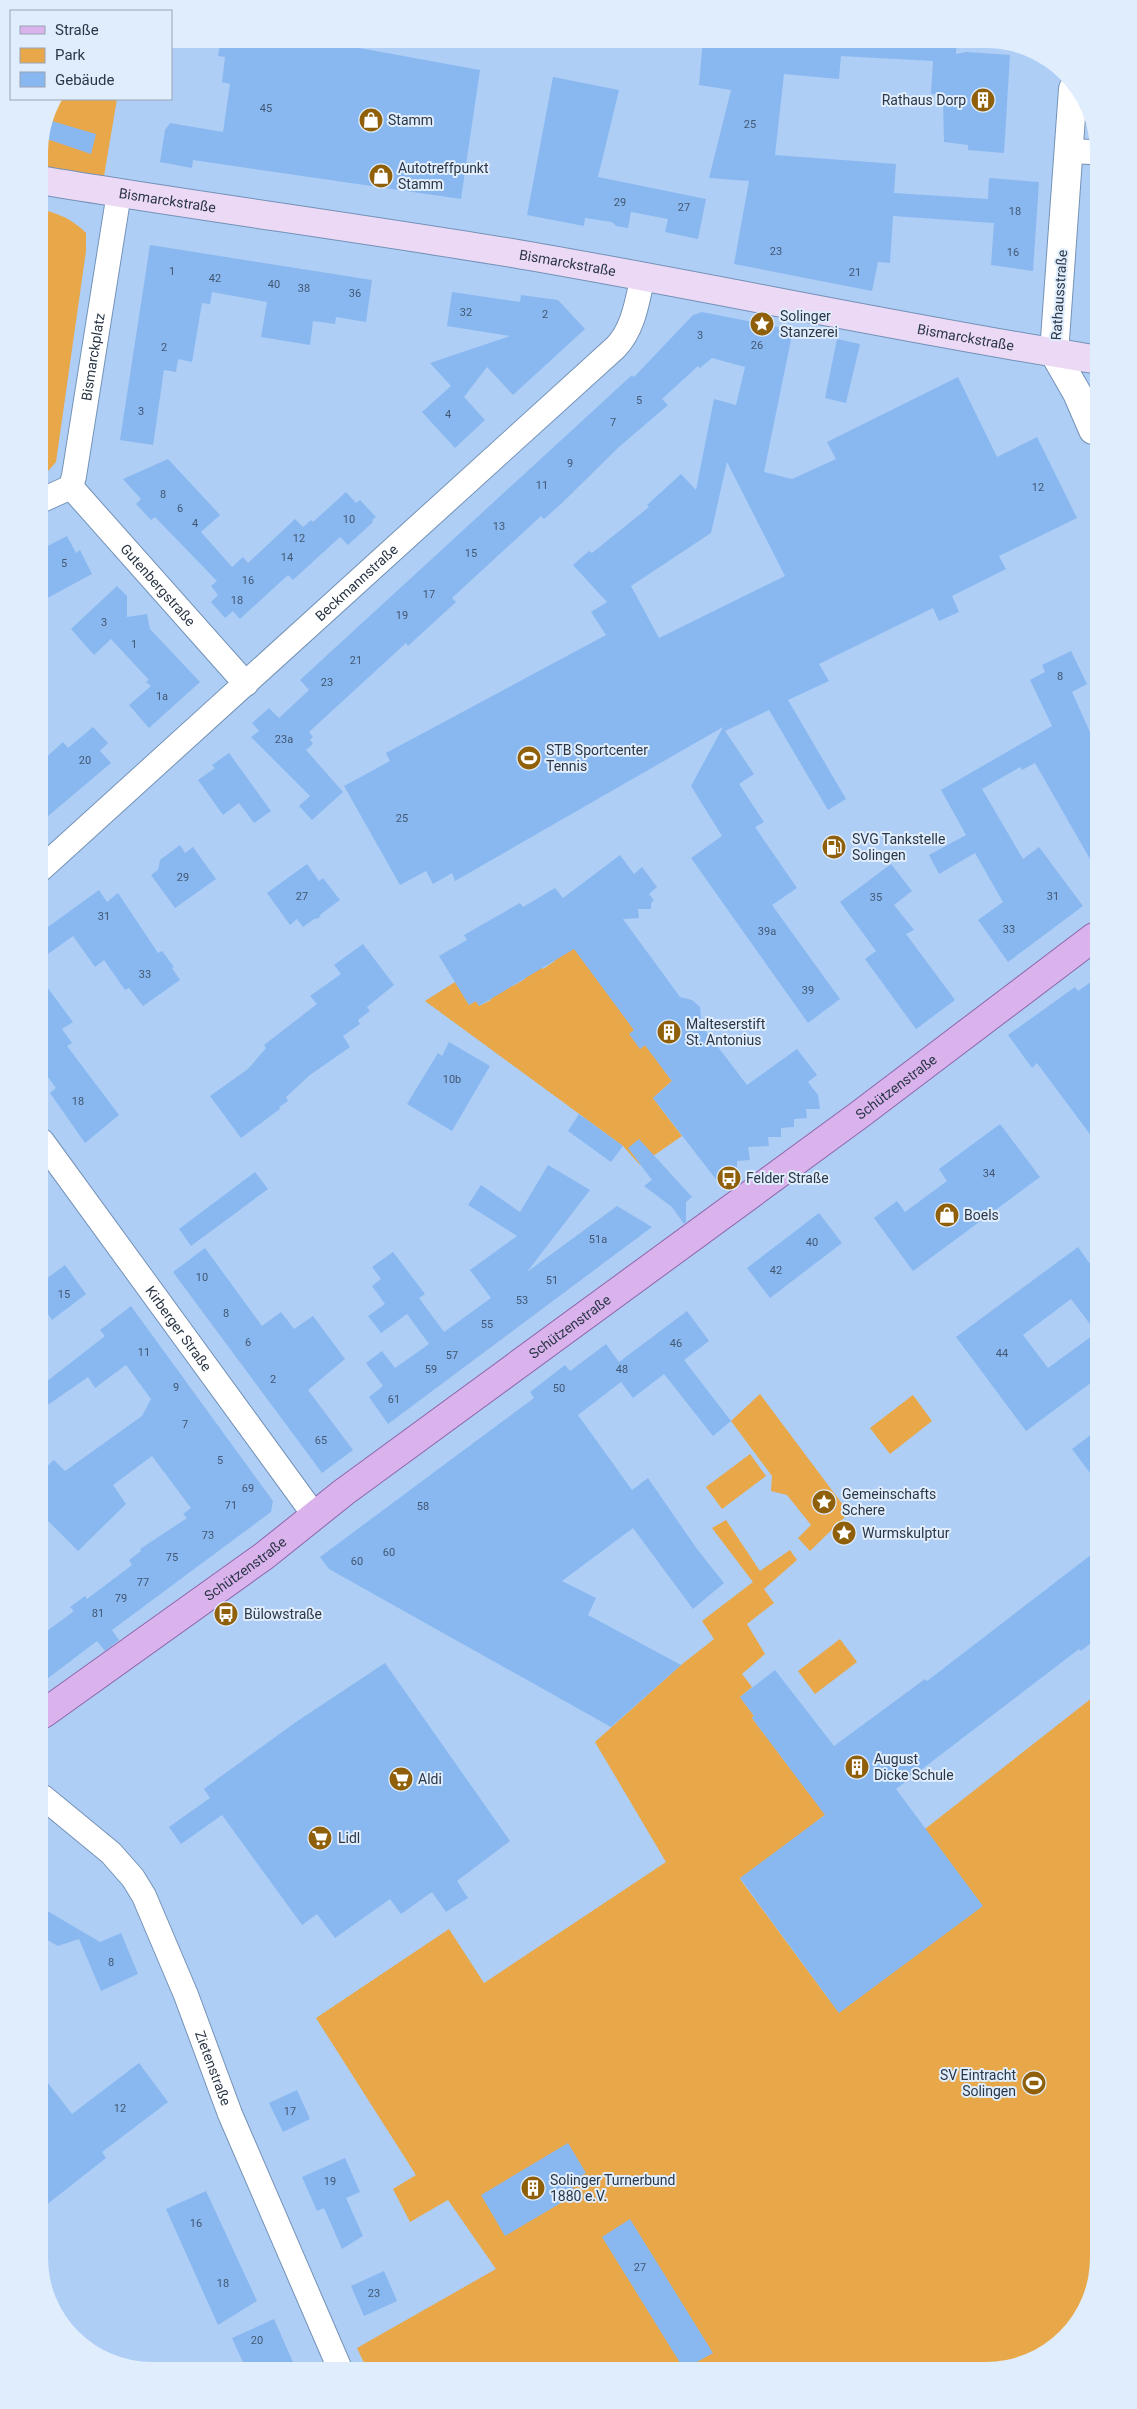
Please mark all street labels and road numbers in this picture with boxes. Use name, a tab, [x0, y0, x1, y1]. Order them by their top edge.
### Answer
street label: Bismarckstraße	[118, 185, 217, 216]
street label: Bismarckstraße	[518, 246, 617, 279]
street label: Rathausstraße	[1048, 249, 1070, 341]
street label: Bismarckplatz	[78, 312, 108, 402]
street label: Bismarckstraße	[916, 321, 1015, 354]
street label: Gutenbergstraße	[117, 541, 199, 629]
street label: Beckmannstraße	[312, 541, 401, 624]
street label: Schützenstraße	[853, 1051, 940, 1123]
street label: Kirberger Straße	[142, 1283, 215, 1374]
street label: Schützenstraße	[526, 1291, 614, 1362]
street label: Schützenstraße	[201, 1533, 289, 1604]
street label: Zietenstraße	[192, 2028, 234, 2108]

